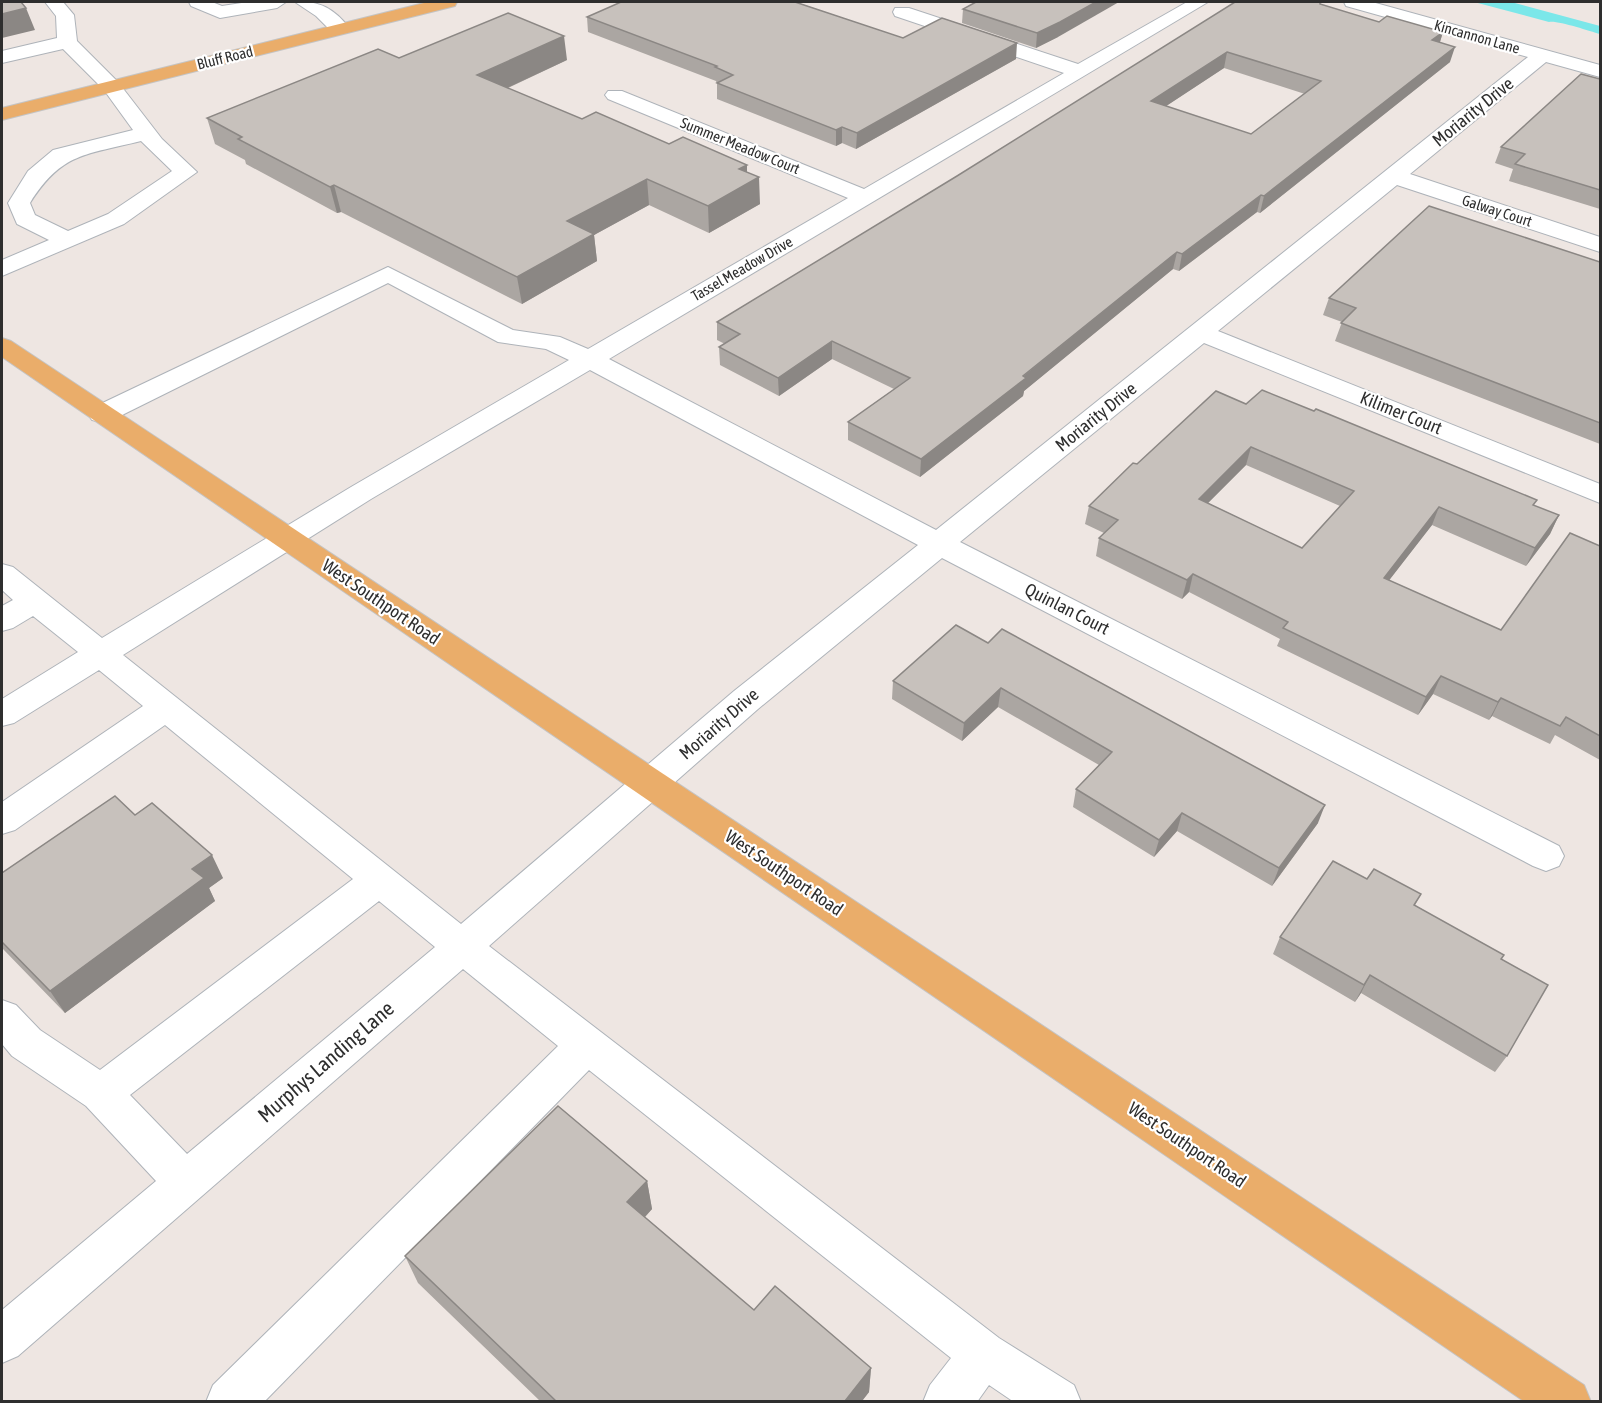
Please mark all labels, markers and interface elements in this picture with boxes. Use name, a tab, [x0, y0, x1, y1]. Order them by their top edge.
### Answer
street label: Kincannon Lane	[1432, 16, 1522, 57]
street label: Bluff Road	[195, 42, 255, 73]
street label: Moriarity Drive	[1428, 73, 1517, 151]
street label: Summer Meadow Court	[678, 114, 802, 177]
street label: Galway Court	[1460, 191, 1534, 230]
street label: Tassel Meadow Drive	[688, 233, 795, 304]
street label: Moriarity Drive	[1051, 378, 1140, 456]
street label: Kilimer Court	[1357, 387, 1445, 438]
street label: West Southport Road	[318, 554, 444, 649]
street label: Quinlan Court	[1021, 578, 1113, 639]
street label: Moriarity Drive	[675, 684, 762, 764]
street label: West Southport Road	[721, 825, 847, 920]
street label: Murphys Landing Lane	[253, 996, 398, 1127]
street label: West Southport Road	[1124, 1097, 1250, 1192]

